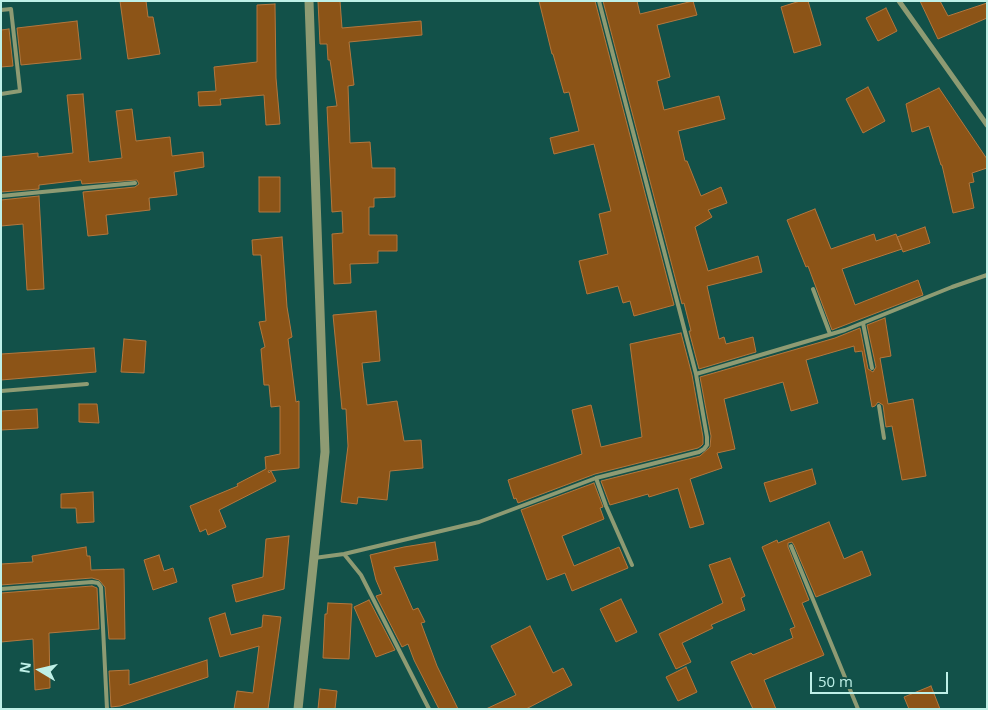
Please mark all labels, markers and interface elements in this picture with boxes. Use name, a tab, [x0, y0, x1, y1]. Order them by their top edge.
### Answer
north arrow	[15, 645, 65, 695]
text: N	[14, 660, 35, 675]
scale bar	[813, 662, 950, 694]
text: 50 m	[818, 671, 853, 691]

